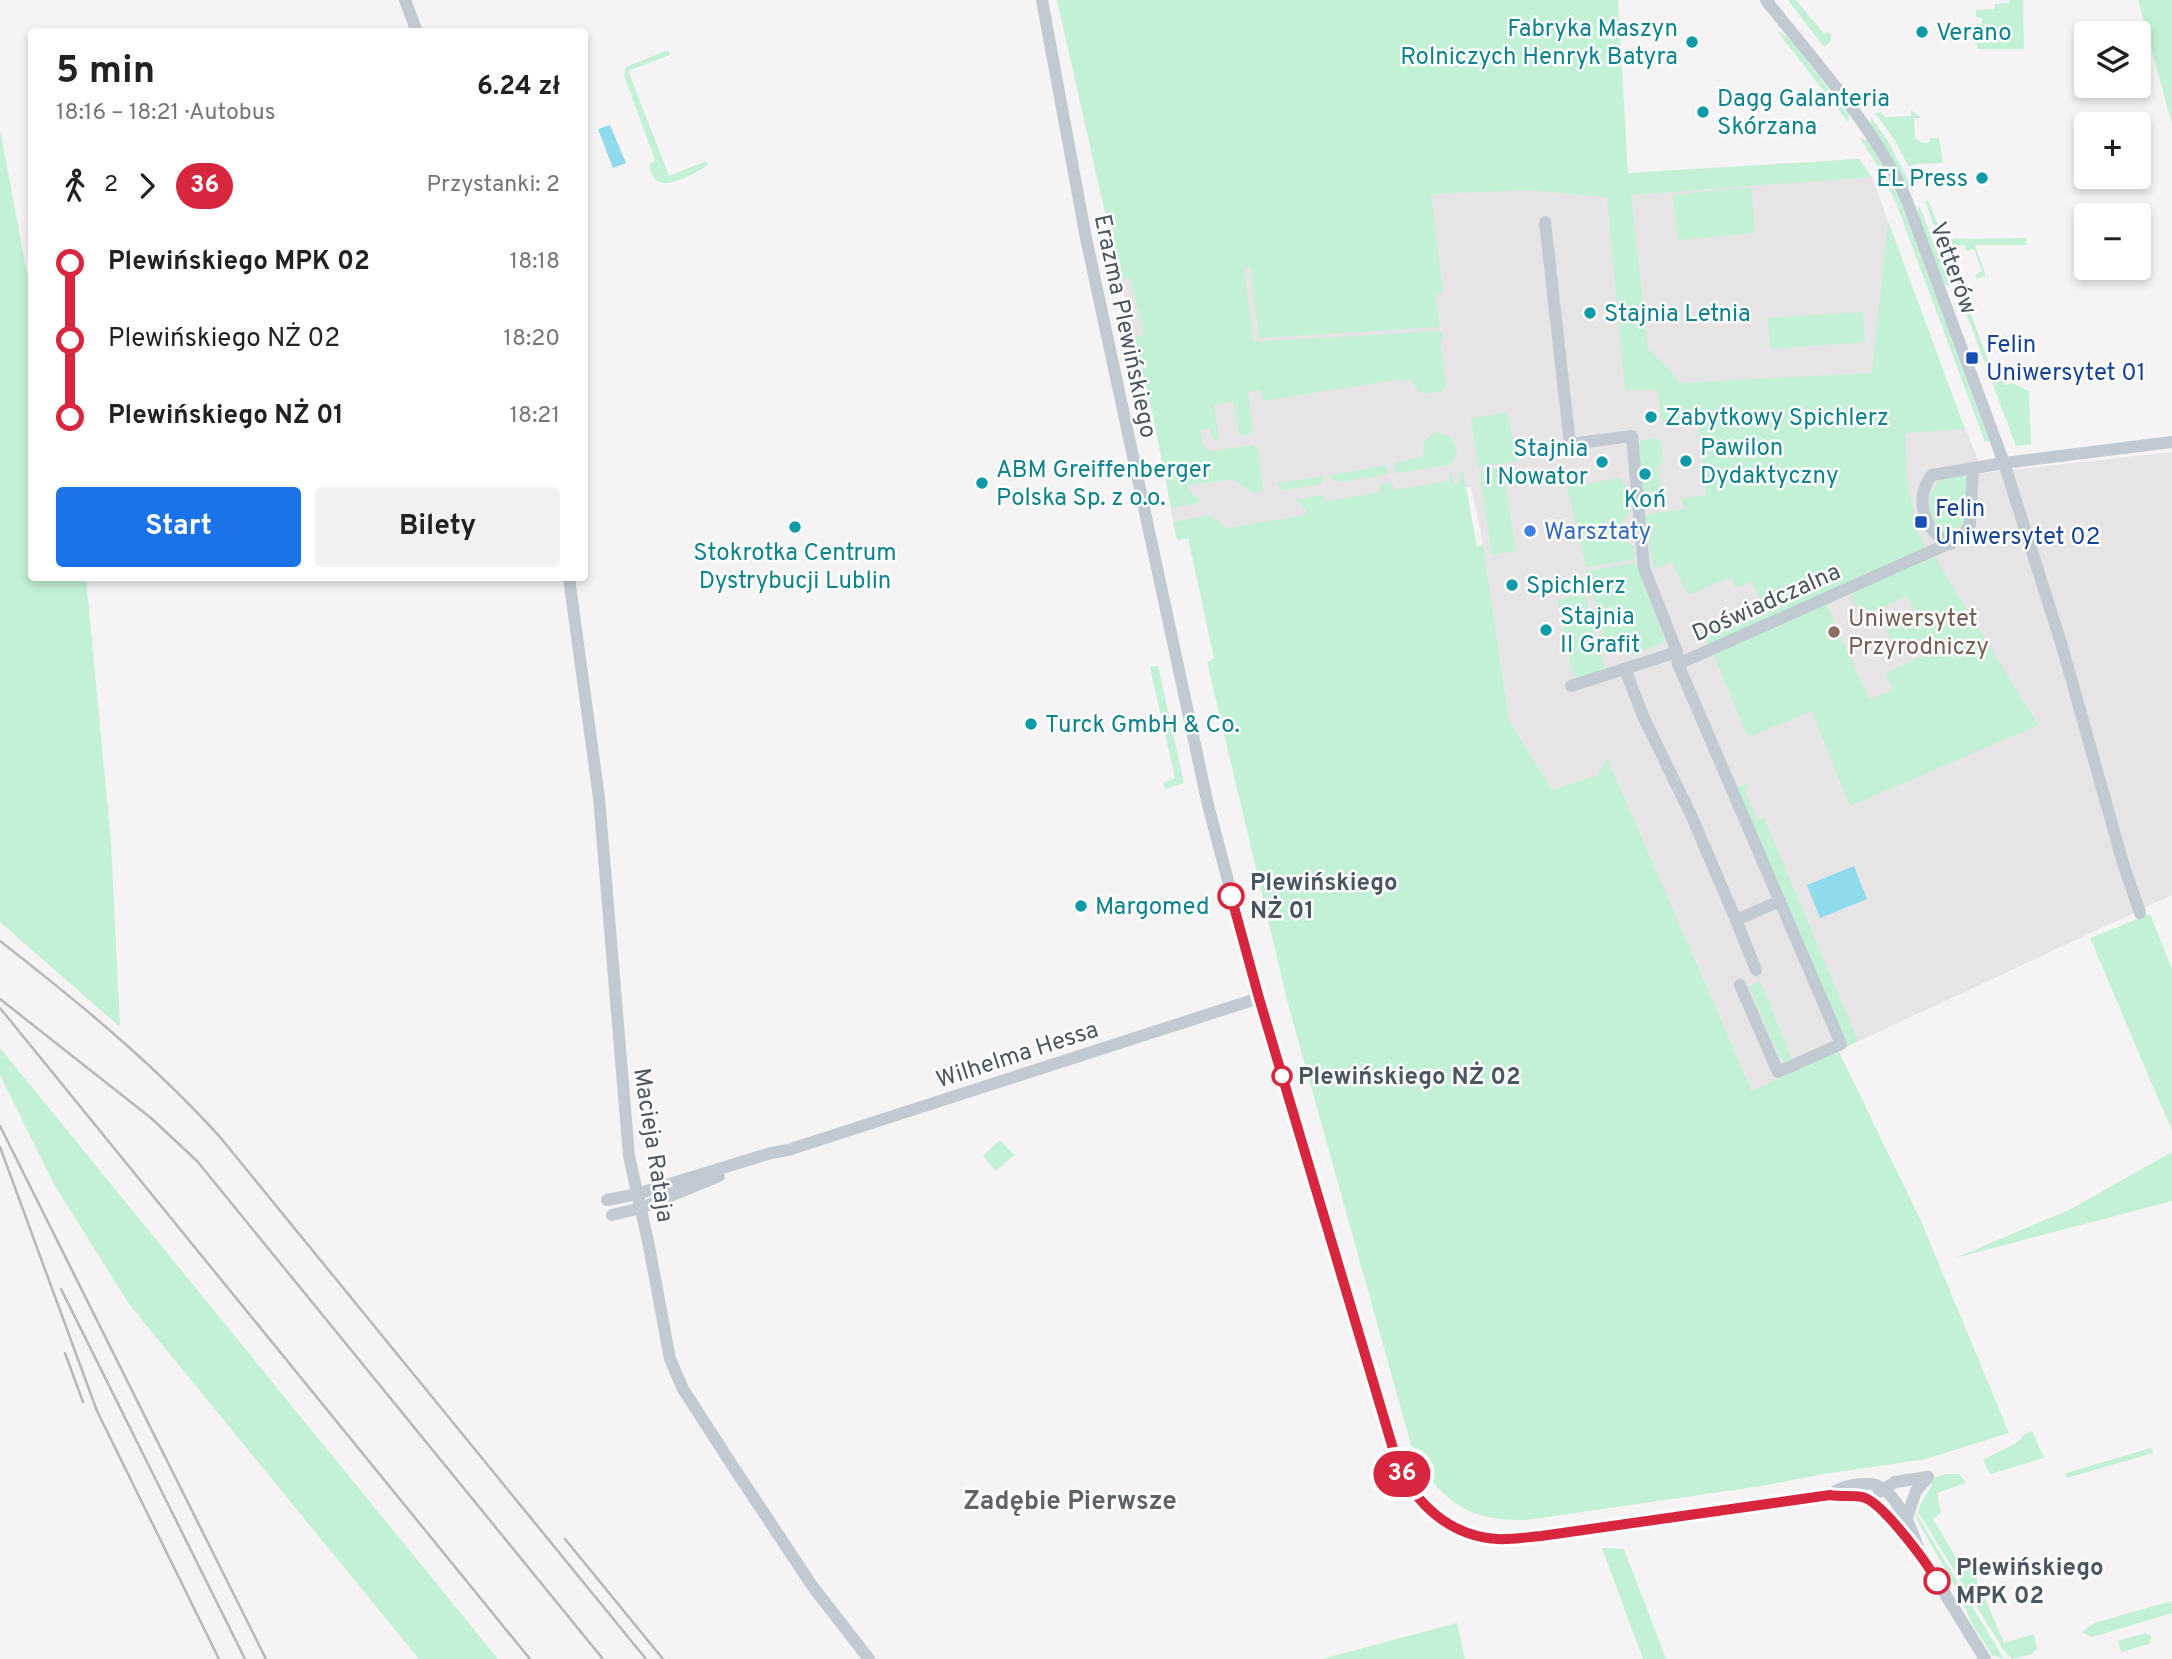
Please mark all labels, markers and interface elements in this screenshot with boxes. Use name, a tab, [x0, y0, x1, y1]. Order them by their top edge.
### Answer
place label: Fabryka Maszyn Rolniczych Henryk Batyra	[1400, 15, 1678, 73]
place label: Verano	[1936, 19, 2012, 49]
map controls	[2074, 21, 2151, 280]
button: layers	[2074, 21, 2151, 98]
marker: Verano	[1914, 24, 1930, 40]
marker: Fabryka Maszyn Rolniczych Henryk Batyra	[1684, 34, 1700, 50]
text: 5 min	[56, 48, 155, 97]
text: 6.24 zł	[477, 71, 560, 104]
place label: Dagg Galanteria Skórzana	[1717, 85, 1890, 143]
text: 18:16 – 18:21 · Autobus	[56, 99, 275, 128]
marker: Dagg Galanteria Skórzana	[1695, 104, 1711, 120]
button: +	[2074, 112, 2151, 189]
place label: EL Press	[1876, 165, 1968, 195]
icon: walk	[56, 167, 94, 205]
icon: forward	[128, 167, 166, 205]
marker: EL Press	[1974, 170, 1990, 186]
text: 2	[104, 171, 118, 200]
text: 36	[190, 171, 219, 201]
text: Przystanki: 2	[427, 171, 560, 200]
button: −	[2074, 203, 2151, 280]
street label: Erazma Plewińskiego	[1086, 212, 1162, 441]
street label: Vetterów	[1922, 218, 1983, 319]
text: Plewińskiego MPK 02	[108, 246, 370, 279]
text: 18:18	[510, 248, 560, 277]
place label: Stajnia Letnia	[1604, 300, 1751, 330]
marker: Stajnia Letnia	[1582, 305, 1598, 321]
text: Plewińskiego NŻ 02	[108, 323, 340, 356]
text: 18:20	[503, 325, 560, 354]
place label: Felin Uniwersytet 01	[1986, 331, 2146, 389]
marker: Felin Uniwersytet 01	[1964, 350, 1980, 366]
text: Plewińskiego NŻ 01	[108, 400, 344, 433]
text: 18:21	[510, 402, 560, 431]
place label: Zabytkowy Spichlerz	[1665, 404, 1889, 434]
marker: Zabytkowy Spichlerz	[1643, 409, 1659, 425]
place label: Pawilon Dydaktyczny	[1700, 434, 1839, 492]
place label: Stajnia I Nowator	[1485, 435, 1588, 493]
marker: Pawilon Dydaktyczny	[1678, 453, 1694, 469]
marker: Stajnia I Nowator	[1594, 454, 1610, 470]
place label: ABM Greiffenberger Polska Sp. z o.o.	[996, 456, 1211, 514]
marker: Koń	[1637, 466, 1653, 482]
marker: ABM Greiffenberger Polska Sp. z o.o.	[974, 475, 990, 491]
place label: Koń	[1624, 486, 1666, 516]
button: Start	[56, 487, 301, 567]
button: Bilety	[315, 487, 560, 567]
place label: Felin Uniwersytet 02	[1935, 495, 2100, 553]
marker: Felin Uniwersytet 02	[1913, 514, 1929, 530]
place label: Warsztaty	[1544, 518, 1651, 548]
marker: Stokrotka Centrum Dystrybucji Lublin	[787, 519, 803, 535]
marker: Warsztaty	[1522, 523, 1538, 539]
place label: Stokrotka Centrum Dystrybucji Lublin	[693, 539, 897, 597]
street label: Doświadczalna	[1688, 558, 1846, 650]
place label: Spichlerz	[1526, 572, 1626, 602]
marker: Spichlerz	[1504, 577, 1520, 593]
place label: Stajnia II Grafit	[1560, 603, 1640, 661]
place label: Uniwersytet Przyrodniczy	[1848, 605, 1989, 663]
marker: Stajnia II Grafit	[1538, 622, 1554, 638]
marker: Uniwersytet Przyrodniczy	[1826, 624, 1842, 640]
place label: Turck GmbH & Co.	[1045, 711, 1240, 741]
marker: Turck GmbH & Co.	[1023, 716, 1039, 732]
place label: Plewińskiego NŻ 01	[1250, 869, 1398, 927]
marker: Plewińskiego NŻ 01	[1218, 883, 1244, 909]
place label: Margomed	[1095, 893, 1209, 923]
marker: Margomed	[1073, 898, 1089, 914]
street label: Wilhelma Hessa	[933, 1016, 1102, 1096]
place label: Plewińskiego NŻ 02	[1298, 1061, 1521, 1093]
street label: Macieja Rataja	[625, 1066, 679, 1225]
marker: Plewińskiego NŻ 02	[1272, 1066, 1292, 1086]
line badge: 36	[1370, 1451, 1434, 1497]
text: 36	[1387, 1459, 1417, 1489]
district label: Zadębie Pierwsze	[963, 1486, 1177, 1519]
place label: Plewińskiego MPK 02	[1956, 1554, 2104, 1612]
marker: Plewińskiego MPK 02	[1924, 1568, 1950, 1594]

